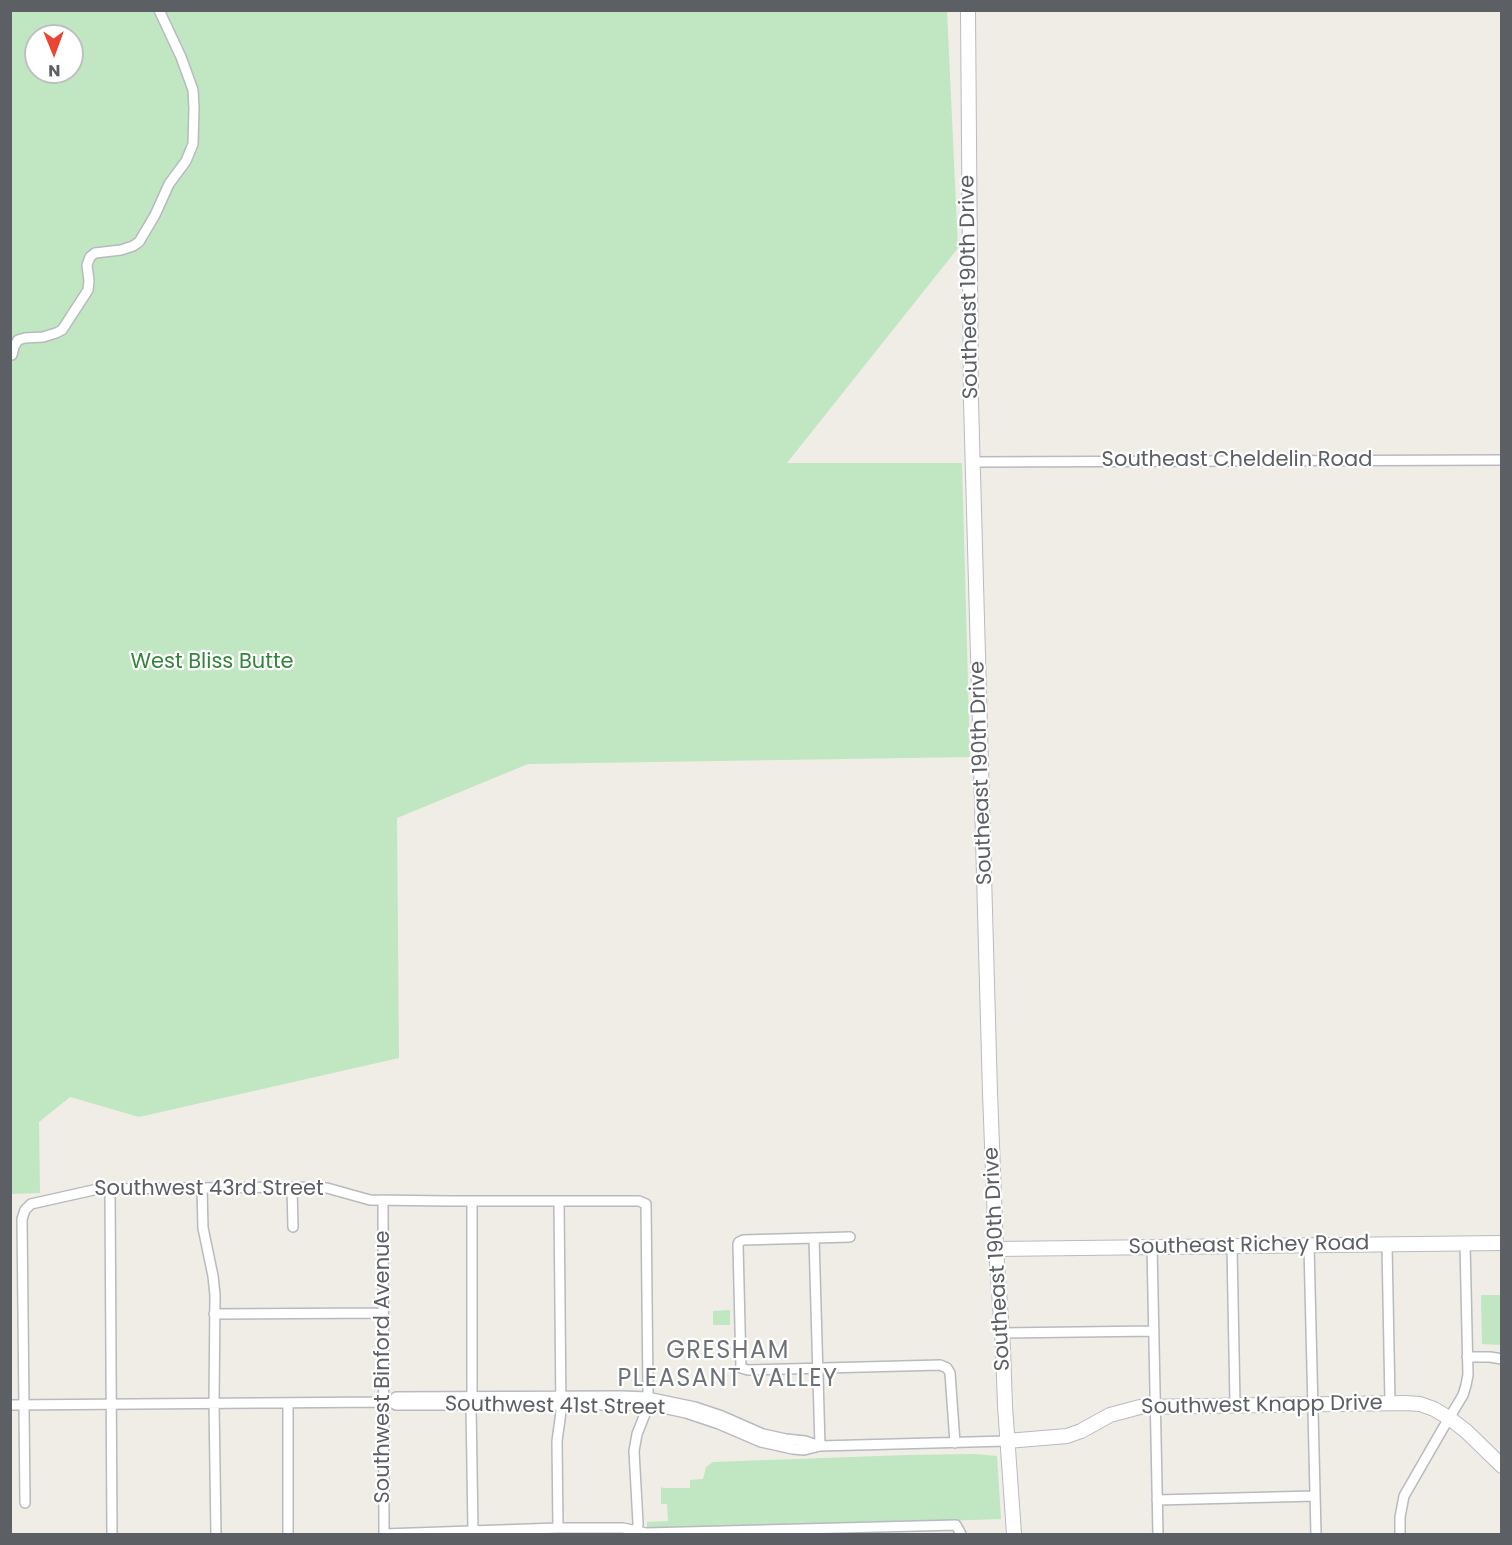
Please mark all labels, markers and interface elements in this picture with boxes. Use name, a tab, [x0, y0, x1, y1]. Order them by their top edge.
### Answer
north arrow	[24, 24, 84, 84]
text: N	[48, 59, 61, 82]
street label: Southeast 190th Drive	[955, 175, 985, 399]
street label: Southeast Cheldelin Road	[1102, 448, 1372, 474]
park label: West Bliss Butte	[130, 650, 294, 676]
street label: Southeast 190th Drive	[965, 661, 999, 885]
street label: Southeast 190th Drive	[980, 1146, 1016, 1372]
street label: Southwest 43rd Street	[94, 1177, 324, 1203]
street label: Southwest Binford Avenue	[371, 1230, 397, 1504]
street label: Southeast Richey Road	[1128, 1231, 1370, 1261]
district label: GRESHAM PLEASANT VALLEY	[617, 1338, 839, 1394]
street label: Southwest Knapp Drive	[1141, 1391, 1383, 1421]
street label: Southwest 41st Street	[445, 1392, 665, 1422]

